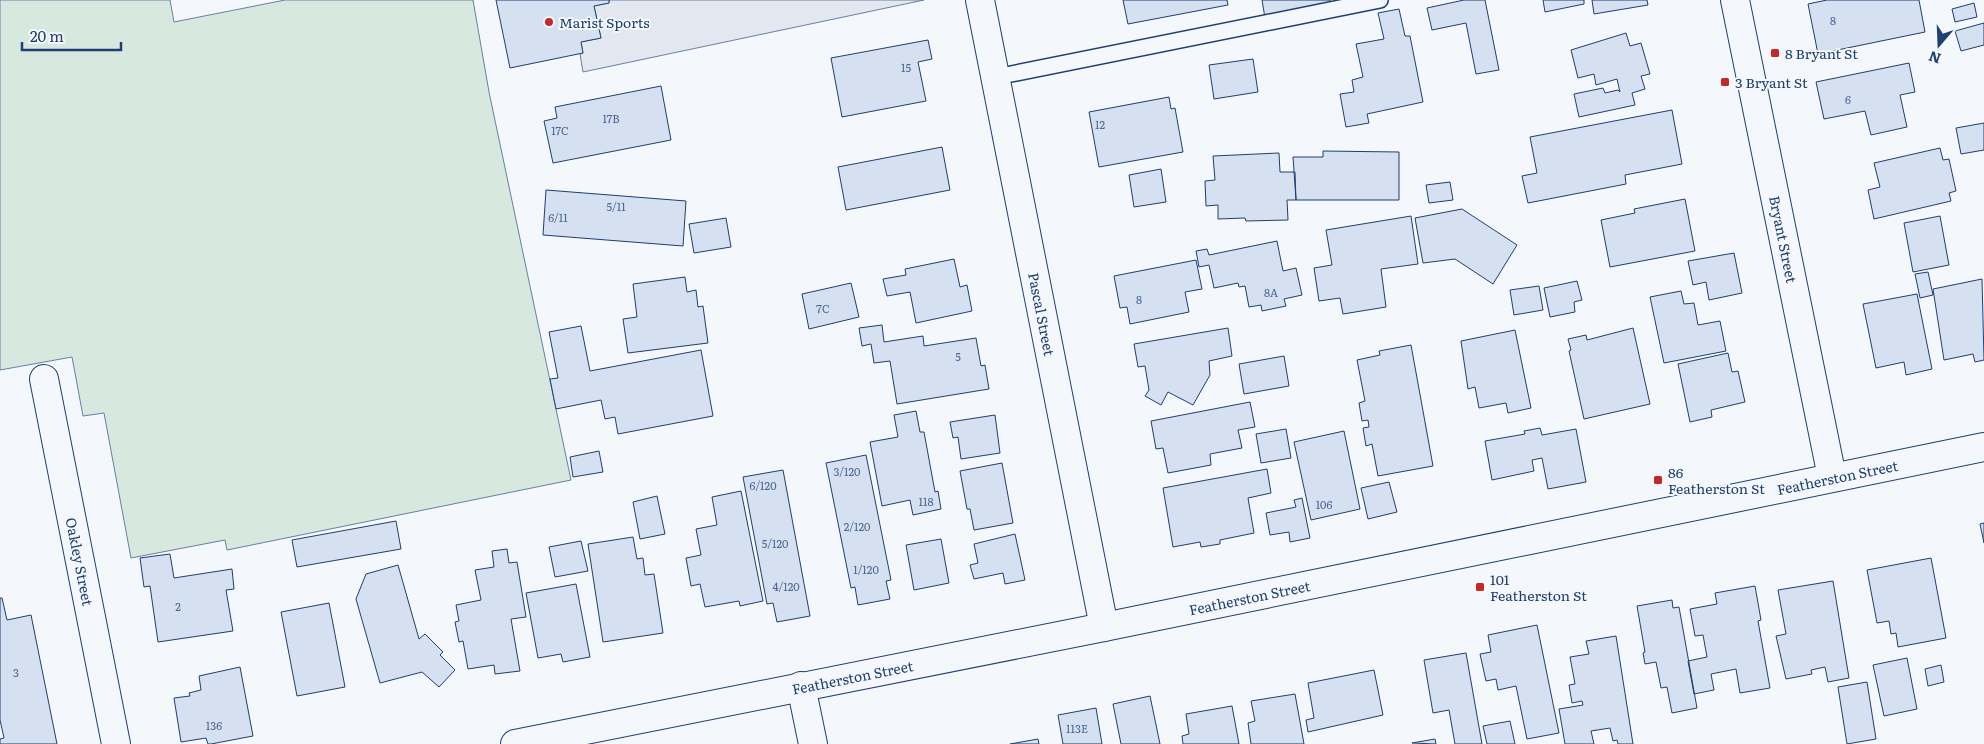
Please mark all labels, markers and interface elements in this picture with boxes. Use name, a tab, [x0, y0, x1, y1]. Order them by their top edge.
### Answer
place label: Marist Sports	[559, 12, 649, 32]
house number: 8	[1830, 12, 1836, 28]
marker: Marist Sports	[543, 16, 555, 28]
scale bar	[22, 20, 121, 52]
north arrow	[1914, 20, 1964, 70]
text: 20 m	[30, 24, 64, 47]
place label: 8 Bryant St	[1785, 43, 1858, 63]
marker: 8 Bryant St	[1769, 47, 1781, 59]
text: N	[1925, 47, 1943, 70]
house number: 15	[901, 59, 911, 75]
place label: 3 Bryant St	[1735, 72, 1808, 92]
marker: 3 Bryant St	[1719, 76, 1731, 88]
house number: 6	[1845, 91, 1851, 107]
house number: 17B	[603, 110, 619, 126]
house number: 12	[1095, 116, 1105, 132]
house number: 17C	[551, 122, 569, 138]
street label: Bryant Street	[1765, 194, 1802, 285]
house number: 5/11	[606, 198, 626, 214]
house number: 6/11	[548, 209, 568, 225]
street label: Pascal Street	[1024, 271, 1060, 358]
house number: 8A	[1264, 284, 1278, 300]
house number: 8	[1136, 291, 1142, 307]
house number: 7C	[816, 300, 830, 316]
house number: 5	[955, 348, 961, 364]
street label: Featherston Street	[1775, 455, 1900, 499]
place label: 86 Featherston St	[1668, 462, 1765, 498]
house number: 3/120	[834, 463, 860, 479]
marker: 86 Featherston St	[1652, 474, 1664, 486]
house number: 6/120	[749, 477, 777, 493]
house number: 118	[918, 493, 934, 509]
house number: 106	[1316, 496, 1332, 512]
street label: Oakley Street	[62, 516, 99, 608]
house number: 2/120	[844, 518, 870, 534]
house number: 5/120	[762, 535, 788, 551]
house number: 1/120	[853, 561, 879, 577]
place label: 101 Featherston St	[1490, 569, 1587, 605]
street label: Featherston Street	[1187, 575, 1312, 619]
house number: 4/120	[772, 578, 800, 594]
marker: 101 Featherston St	[1474, 581, 1486, 593]
house number: 2	[175, 598, 181, 614]
street label: Featherston Street	[790, 655, 915, 699]
house number: 3	[13, 664, 19, 680]
house number: 136	[206, 717, 222, 733]
house number: 113E	[1066, 720, 1088, 736]

